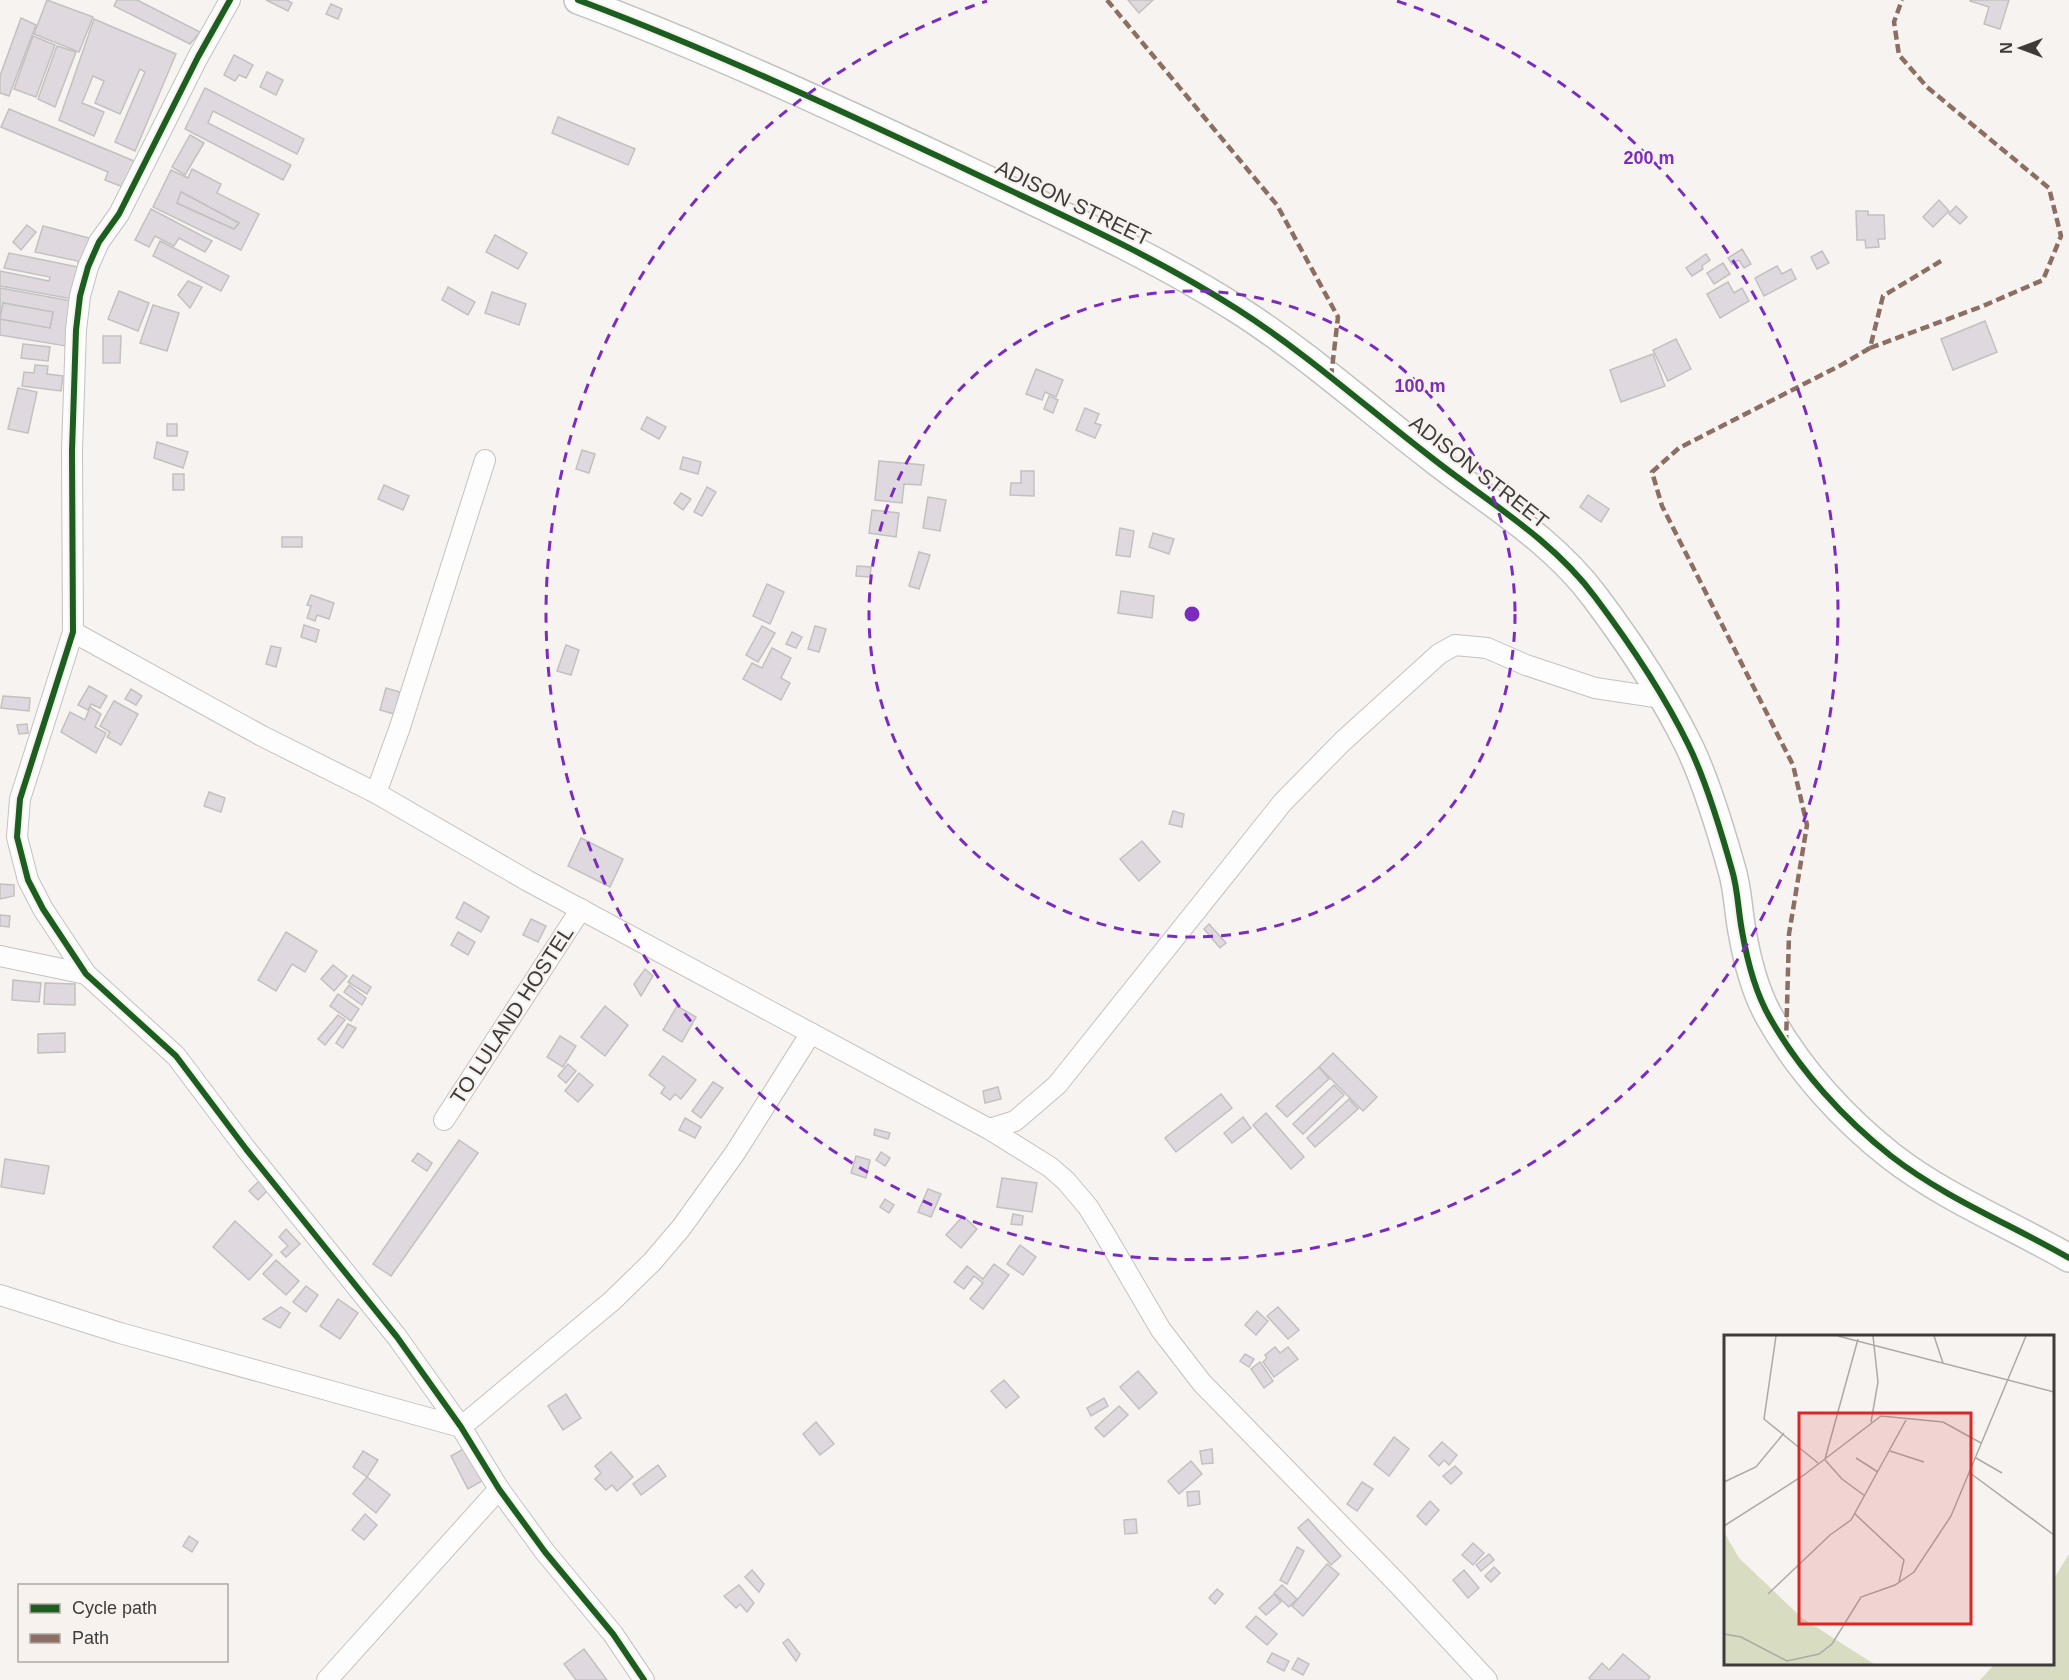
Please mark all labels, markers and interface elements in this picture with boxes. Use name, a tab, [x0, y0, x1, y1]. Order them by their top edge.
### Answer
north arrow	[1991, 18, 2051, 78]
text: N	[1998, 42, 2015, 54]
text: 200 m	[1623, 148, 1675, 168]
street label: ADISON STREET	[992, 155, 1154, 250]
text: 100 m	[1394, 376, 1446, 396]
street label: ADISON STREET	[1406, 410, 1553, 533]
centre of rings	[1182, 604, 1202, 624]
street label: TO LULAND HOSTEL	[445, 922, 578, 1108]
inset map	[1724, 1335, 2054, 1665]
legend	[18, 1584, 228, 1662]
text: Cycle path	[72, 1598, 157, 1618]
text: Path	[72, 1628, 109, 1648]

